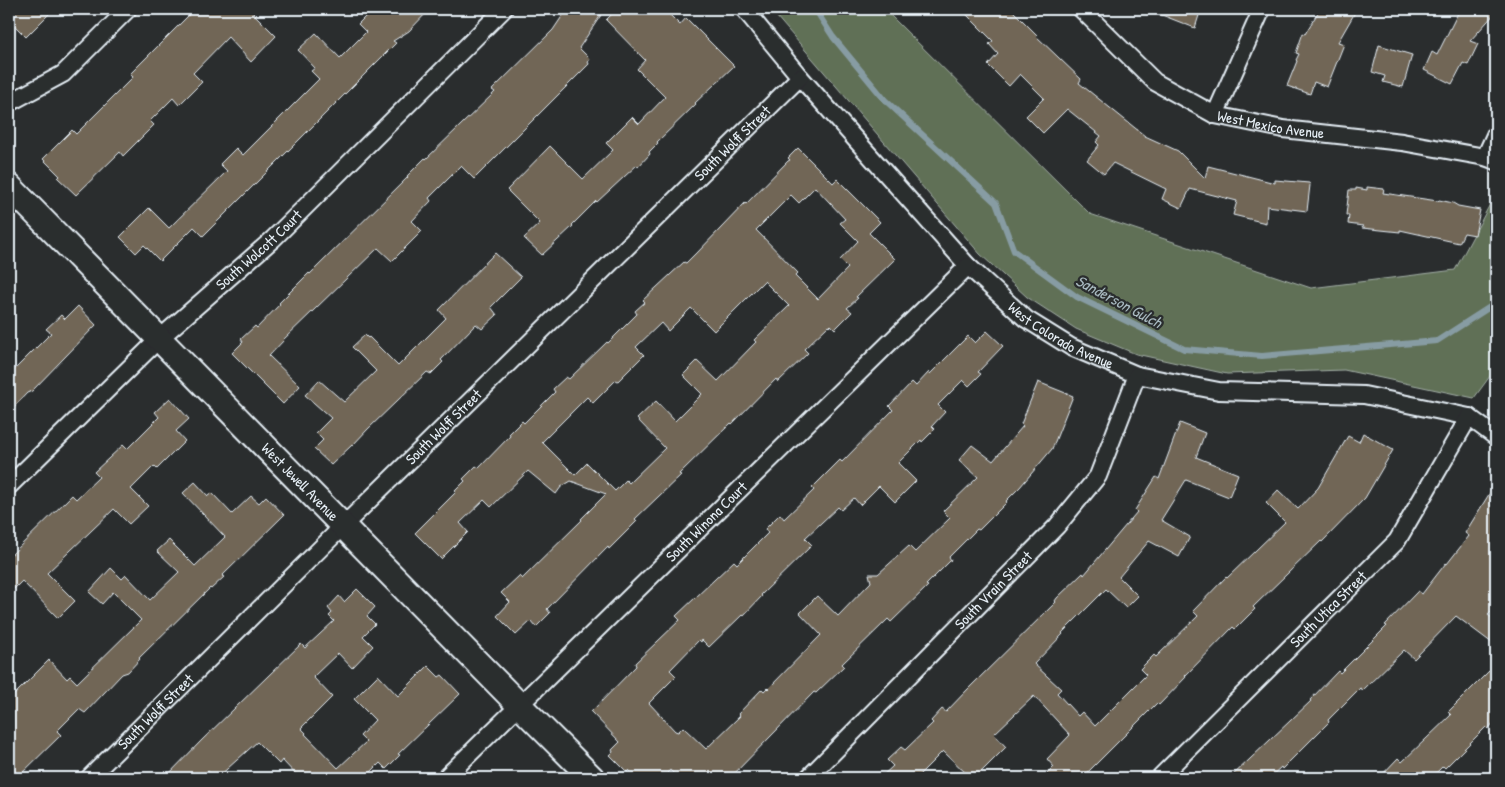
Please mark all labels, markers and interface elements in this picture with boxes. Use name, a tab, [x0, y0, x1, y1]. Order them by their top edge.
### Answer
street label: South Wolff Street	[689, 100, 776, 185]
street label: West Mexico Avenue	[1215, 105, 1325, 143]
street label: South Wolcott Court	[211, 204, 307, 294]
water label: Sanderson Gulch	[1072, 269, 1167, 333]
street label: West Colorado Avenue	[1004, 297, 1117, 374]
street label: South Wolff Street	[401, 384, 487, 469]
street label: West Jewell Avenue	[257, 438, 344, 525]
street label: South Winona Court	[661, 476, 752, 566]
street label: South Vrain Street	[950, 545, 1037, 634]
street label: South Utica Street	[1285, 565, 1372, 652]
street label: South Wolff Street	[113, 668, 199, 754]

